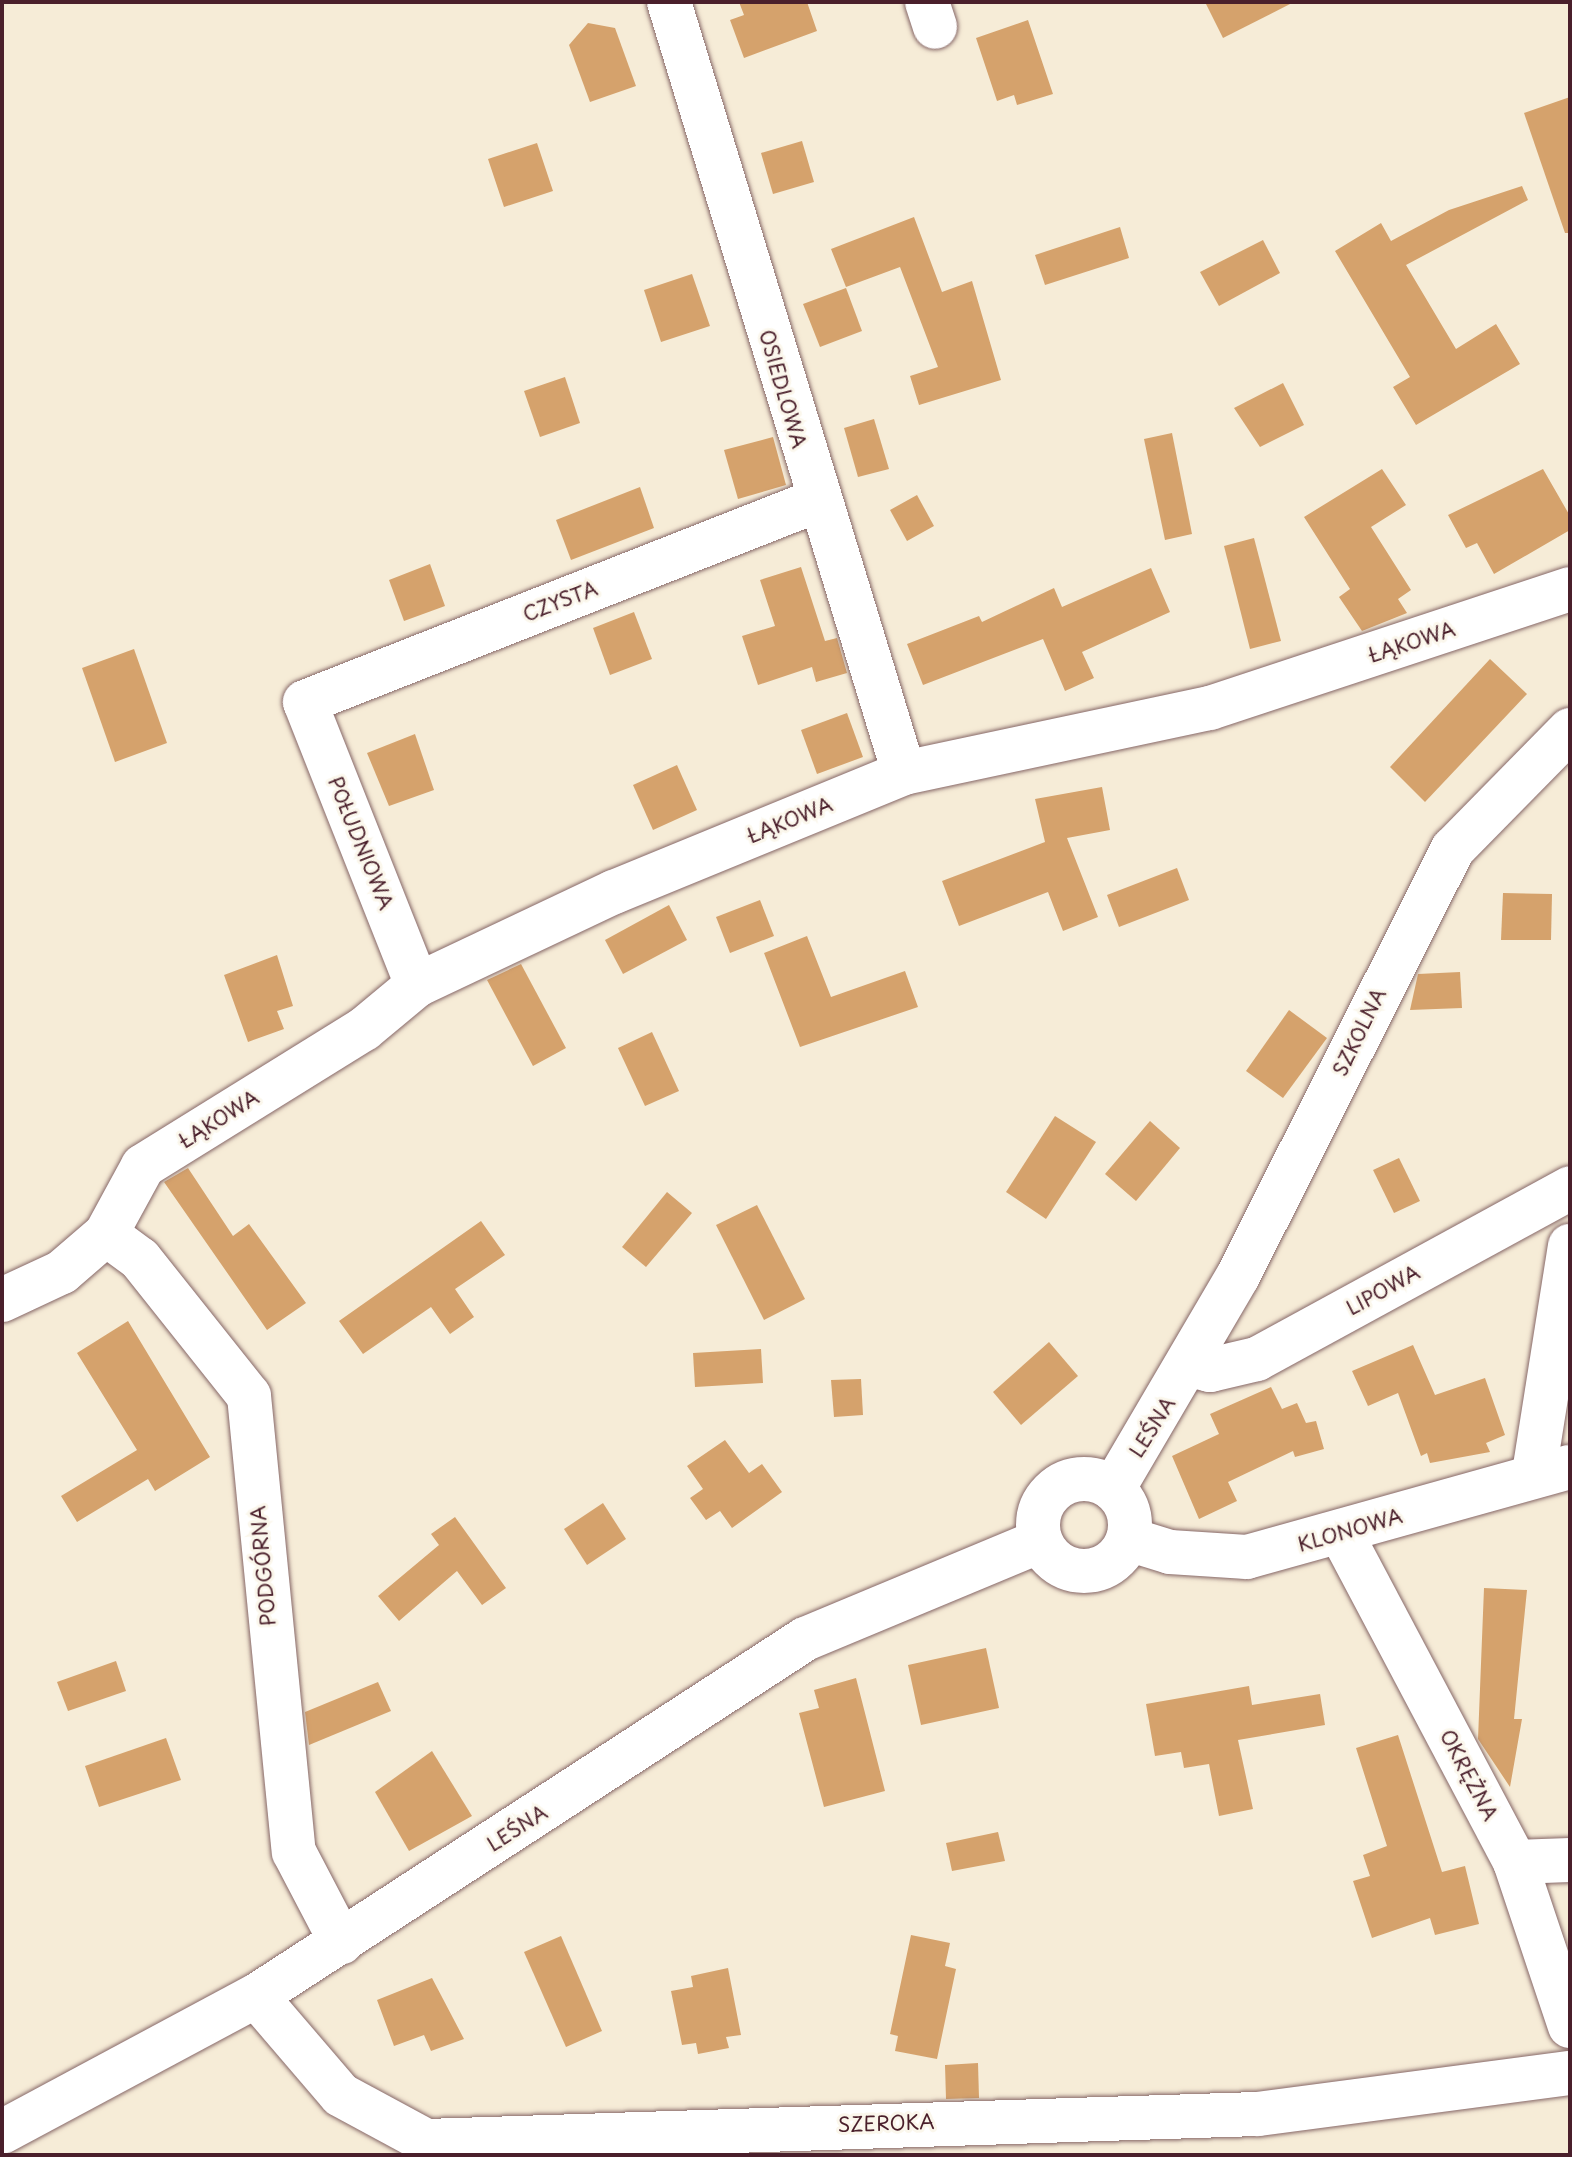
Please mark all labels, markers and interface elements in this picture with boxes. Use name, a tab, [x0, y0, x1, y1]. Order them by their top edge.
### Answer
street label: OSIEDLOWA	[755, 327, 811, 451]
street label: CZYSTA	[519, 576, 601, 626]
street label: ŁĄKOWA	[1366, 617, 1458, 667]
street label: POŁUDNIOWA	[323, 773, 399, 913]
street label: ŁĄKOWA	[744, 792, 836, 848]
street label: SZKOLNA	[1327, 984, 1391, 1080]
street label: ŁĄKOWA	[175, 1085, 263, 1153]
street label: LIPOWA	[1342, 1260, 1424, 1320]
street label: LEŚNA	[1124, 1392, 1180, 1462]
street label: KLONOWA	[1295, 1504, 1405, 1556]
street label: PODGÓRNA	[246, 1505, 280, 1627]
street label: OKRĘŻNA	[1435, 1725, 1503, 1825]
street label: LEŚNA	[482, 1800, 552, 1856]
street label: SZEROKA	[837, 2109, 935, 2137]

